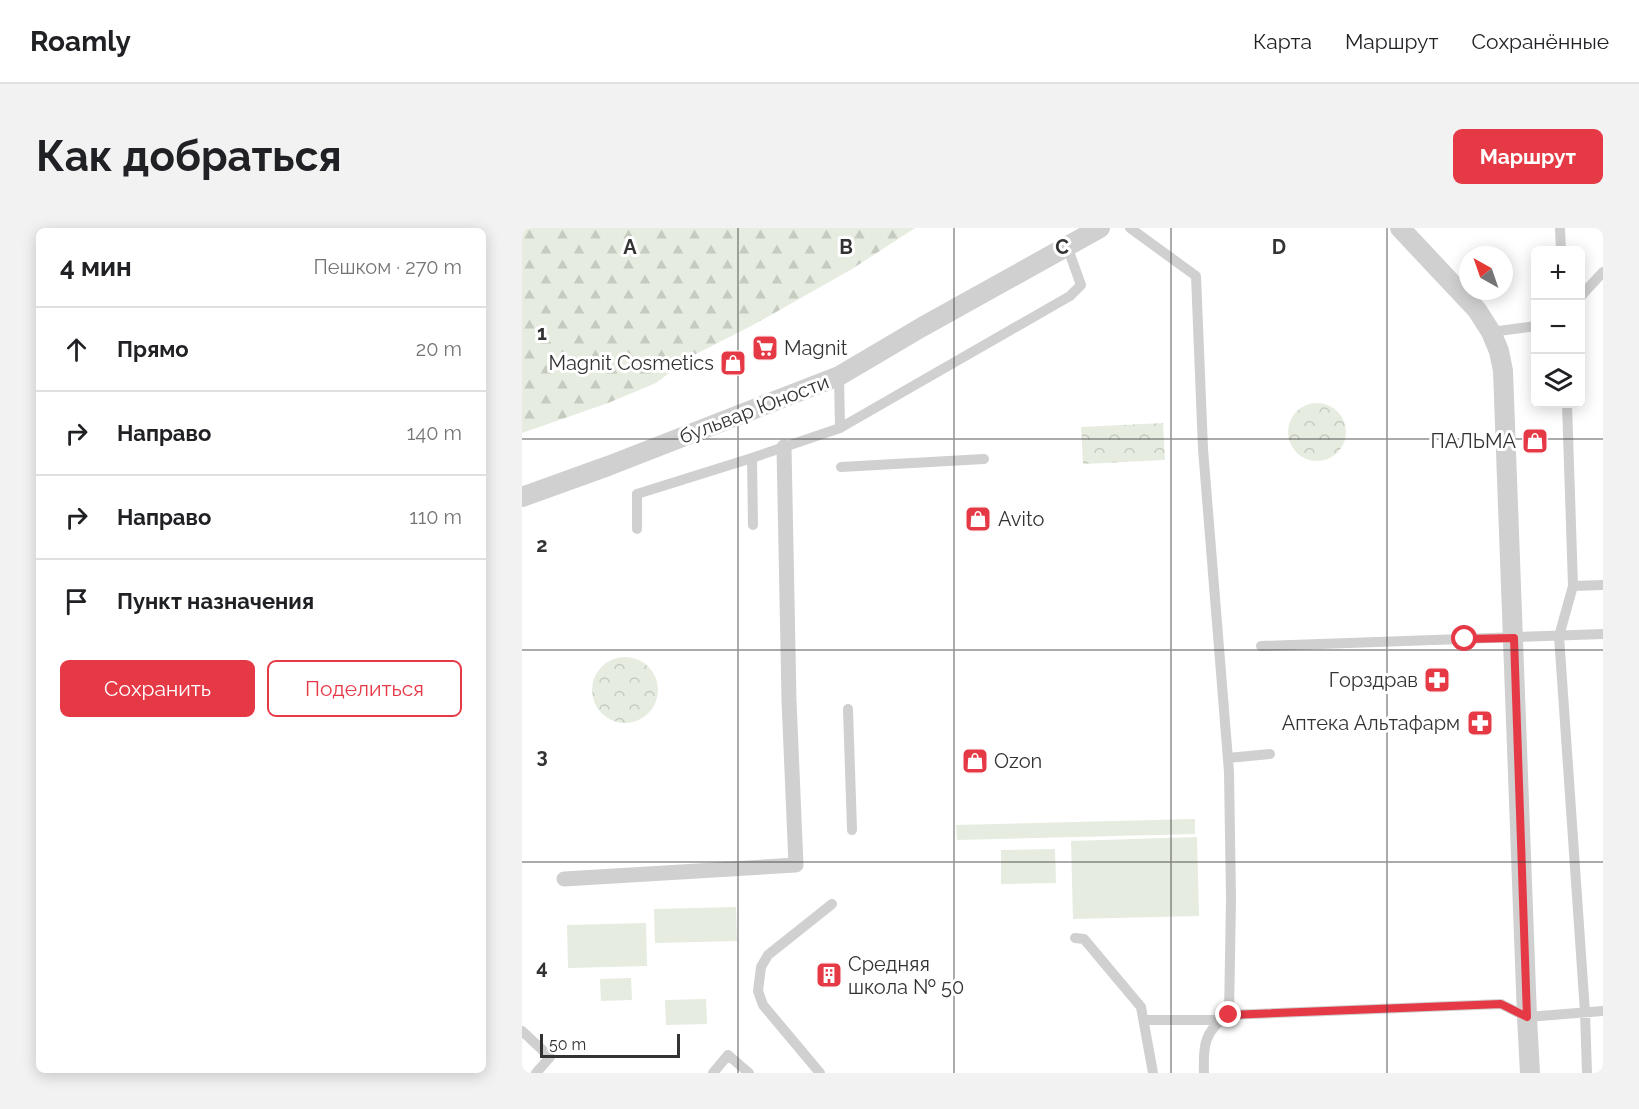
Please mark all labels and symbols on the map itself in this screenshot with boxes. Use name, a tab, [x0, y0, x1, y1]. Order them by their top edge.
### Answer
text: A	[623, 235, 637, 259]
text: B	[839, 235, 853, 259]
text: C	[1055, 235, 1069, 259]
text: D	[1272, 235, 1286, 259]
north arrow	[1459, 246, 1513, 300]
text: 1	[537, 321, 547, 345]
supermarket icon: Magnit	[750, 333, 780, 363]
place label: Magnit	[784, 336, 848, 360]
shop icon: Magnit Cosmetics	[718, 348, 748, 378]
place label: Magnit Cosmetics	[548, 351, 714, 375]
street label: бульвар Юности	[676, 369, 832, 449]
shop icon: ПАЛЬМА	[1520, 426, 1550, 456]
place label: ПАЛЬМА	[1430, 429, 1516, 453]
shop icon: Avito	[963, 504, 993, 534]
place label: Avito	[998, 507, 1044, 531]
text: 2	[536, 533, 548, 557]
route start	[1451, 625, 1477, 651]
pharmacy icon: Горздрав	[1422, 665, 1452, 695]
place label: Горздрав	[1329, 668, 1418, 692]
pharmacy icon: Аптека Альтафарм	[1465, 708, 1495, 738]
place label: Аптека Альтафарм	[1282, 711, 1460, 735]
text: 3	[536, 744, 548, 768]
shop icon: Ozon	[960, 746, 990, 776]
place label: Ozon	[994, 749, 1042, 773]
place label: Средняя школа № 50	[848, 952, 964, 999]
text: 4	[536, 955, 548, 979]
building icon: Средняя школа № 50	[814, 960, 844, 990]
route end	[1215, 1001, 1241, 1027]
scale bar	[540, 1031, 680, 1058]

